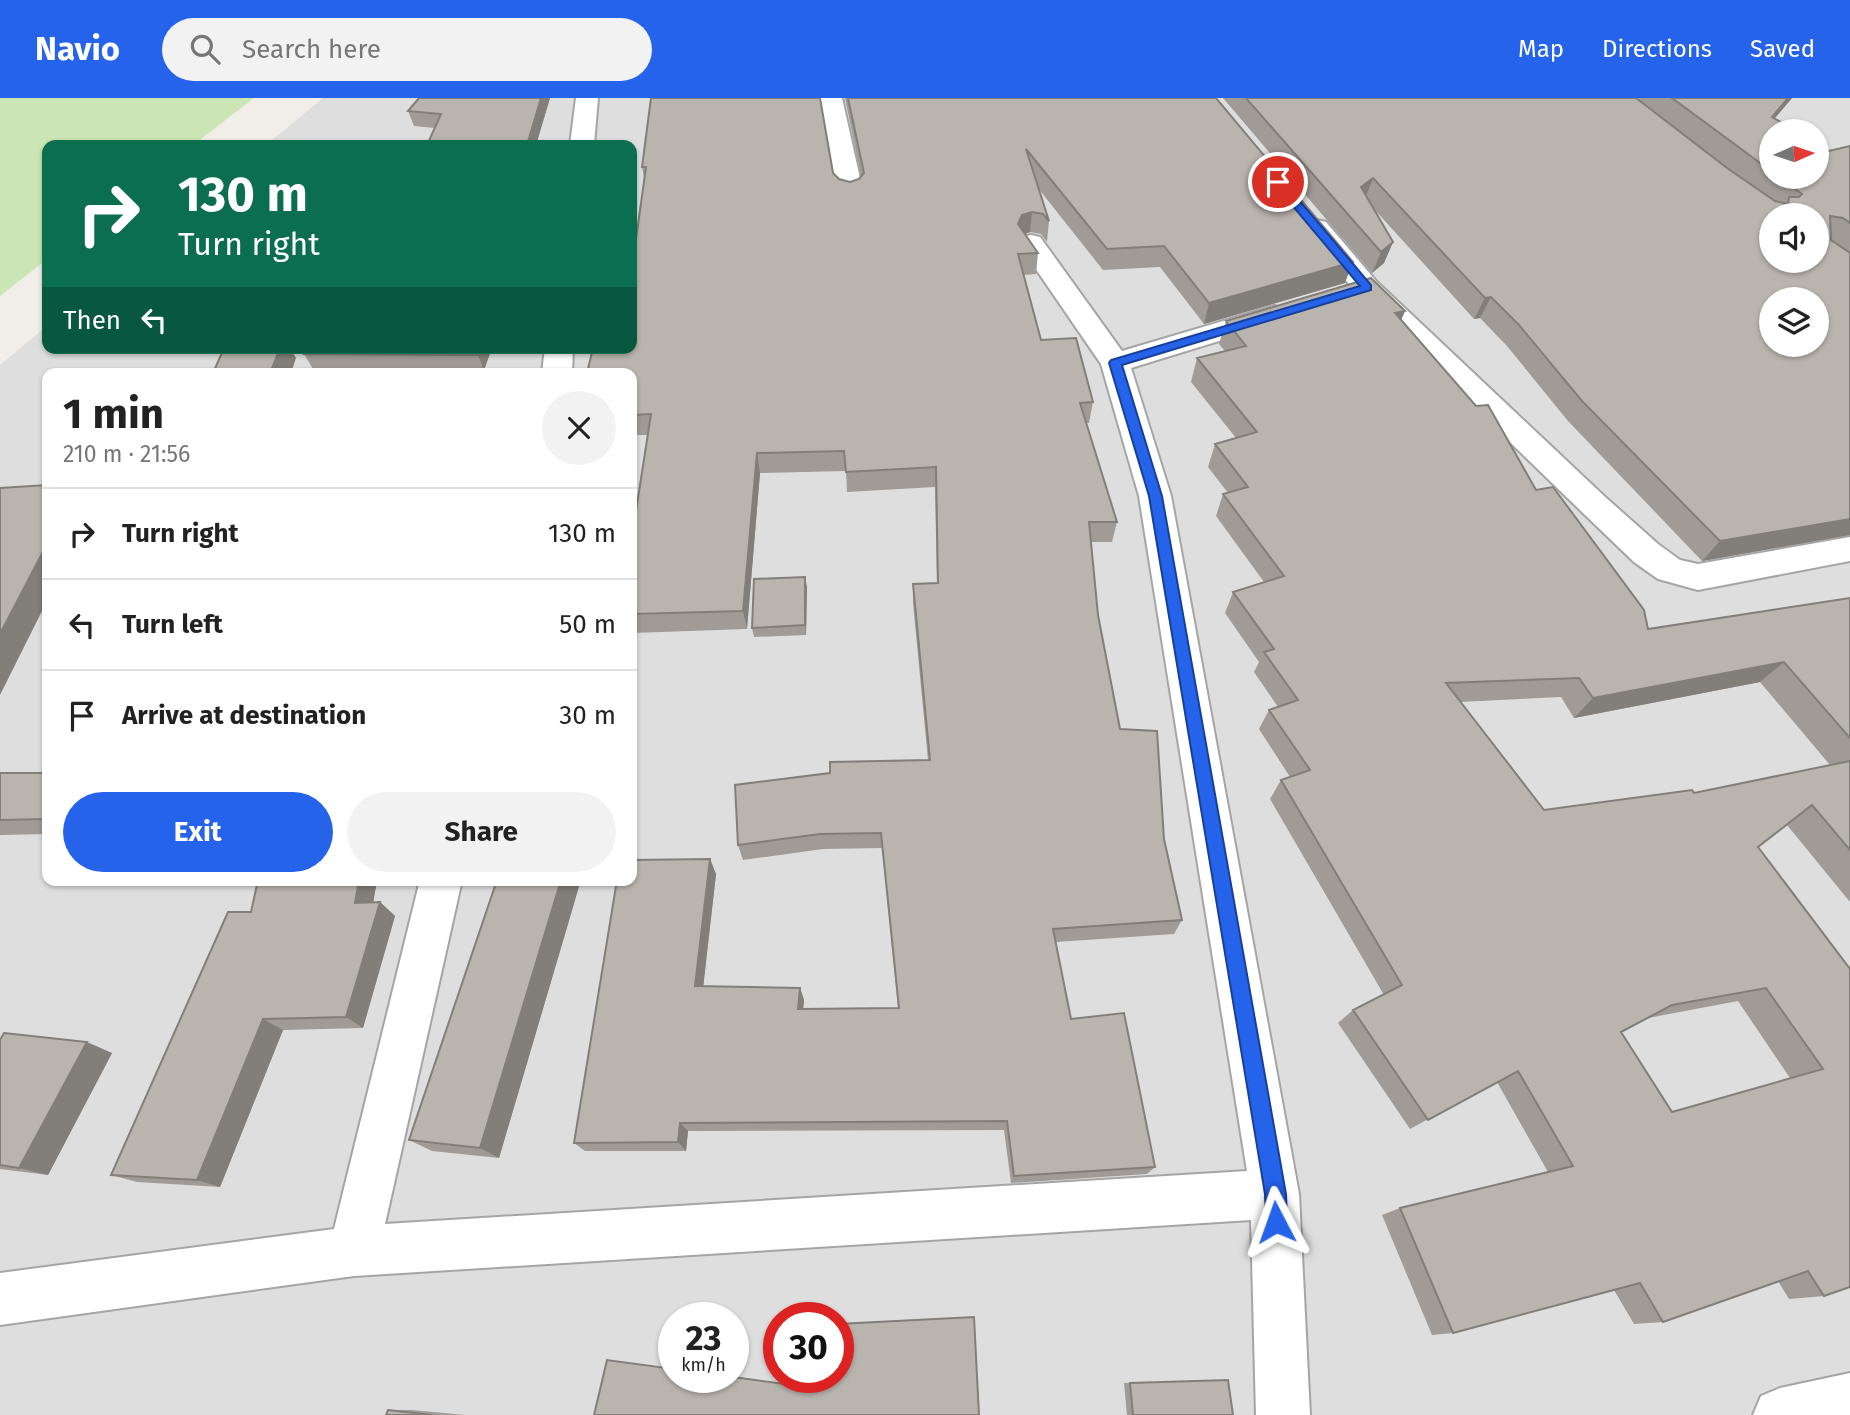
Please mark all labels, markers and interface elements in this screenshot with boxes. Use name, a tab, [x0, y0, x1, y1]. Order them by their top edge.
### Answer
search box	[162, 18, 652, 81]
text: Navio	[35, 29, 120, 69]
icon: search	[186, 30, 224, 68]
text: Search here	[242, 34, 381, 65]
text: Map	[1518, 35, 1564, 63]
text: Directions	[1602, 35, 1712, 63]
text: Saved	[1750, 35, 1815, 63]
north arrow	[1759, 119, 1829, 189]
map controls	[1759, 119, 1829, 357]
pin	[1248, 152, 1308, 212]
icon: arrive	[1259, 163, 1297, 201]
text: 130 m	[178, 165, 308, 224]
icon: right	[63, 168, 154, 259]
button: sound	[1759, 203, 1829, 273]
text: Turn right	[178, 225, 320, 263]
button: layers	[1759, 287, 1829, 357]
icon: left	[135, 301, 173, 339]
text: Then	[63, 305, 121, 336]
text: 1 min	[63, 389, 164, 439]
button: close	[542, 391, 616, 465]
text: 210 m · 21:56	[63, 440, 190, 468]
icon: right	[63, 515, 101, 553]
text: Turn right	[122, 518, 239, 549]
text: 130 m	[548, 518, 616, 549]
icon: left	[63, 606, 101, 644]
text: Turn left	[122, 609, 223, 640]
text: 50 m	[559, 609, 616, 640]
icon: arrive	[63, 697, 101, 735]
text: Arrive at destination	[122, 700, 366, 731]
text: 30 m	[559, 700, 616, 731]
button: Exit	[63, 792, 333, 872]
button: Share	[347, 792, 616, 872]
position arrow	[1239, 1185, 1313, 1259]
speed limit sign: 30	[763, 1302, 854, 1393]
text: 23	[685, 1317, 722, 1359]
text: km/h	[681, 1354, 726, 1376]

